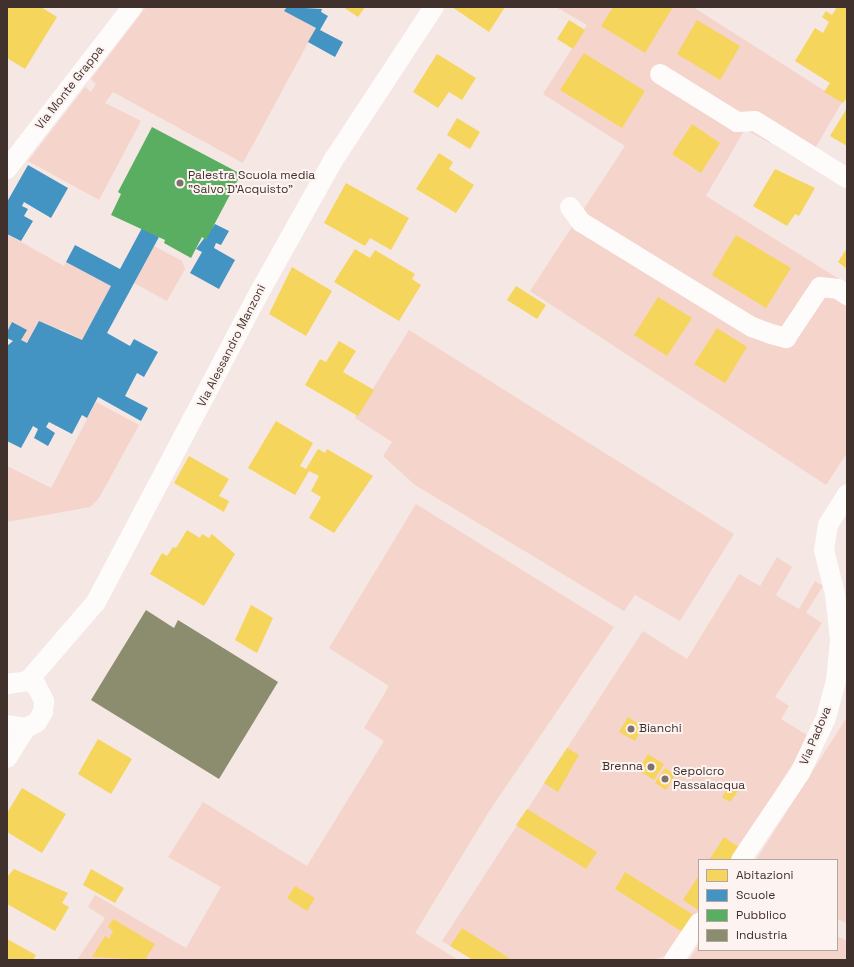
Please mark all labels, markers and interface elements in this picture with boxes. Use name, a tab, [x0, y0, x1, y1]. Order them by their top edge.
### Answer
street label: Via Monte Grappa	[33, 43, 107, 133]
place label: Palestra Scuola media "Salvo D'Acquisto"	[188, 169, 315, 197]
marker: Palestra Scuola media "Salvo D'Acquisto"	[175, 178, 185, 188]
street label: Via Alessandro Manzoni	[195, 282, 269, 410]
street label: Via Padova	[797, 705, 835, 767]
place label: Bianchi	[639, 722, 682, 736]
marker: Bianchi	[626, 724, 636, 734]
place label: Brenna	[602, 760, 643, 774]
marker: Brenna	[646, 762, 656, 772]
place label: Sepolcro Passalacqua	[673, 765, 745, 793]
marker: Sepolcro Passalacqua	[660, 774, 670, 784]
legend	[698, 859, 838, 951]
text: Abitazioni	[736, 867, 794, 883]
text: Scuole	[736, 887, 775, 903]
text: Pubblico	[736, 907, 786, 923]
text: Industria	[736, 927, 787, 943]

